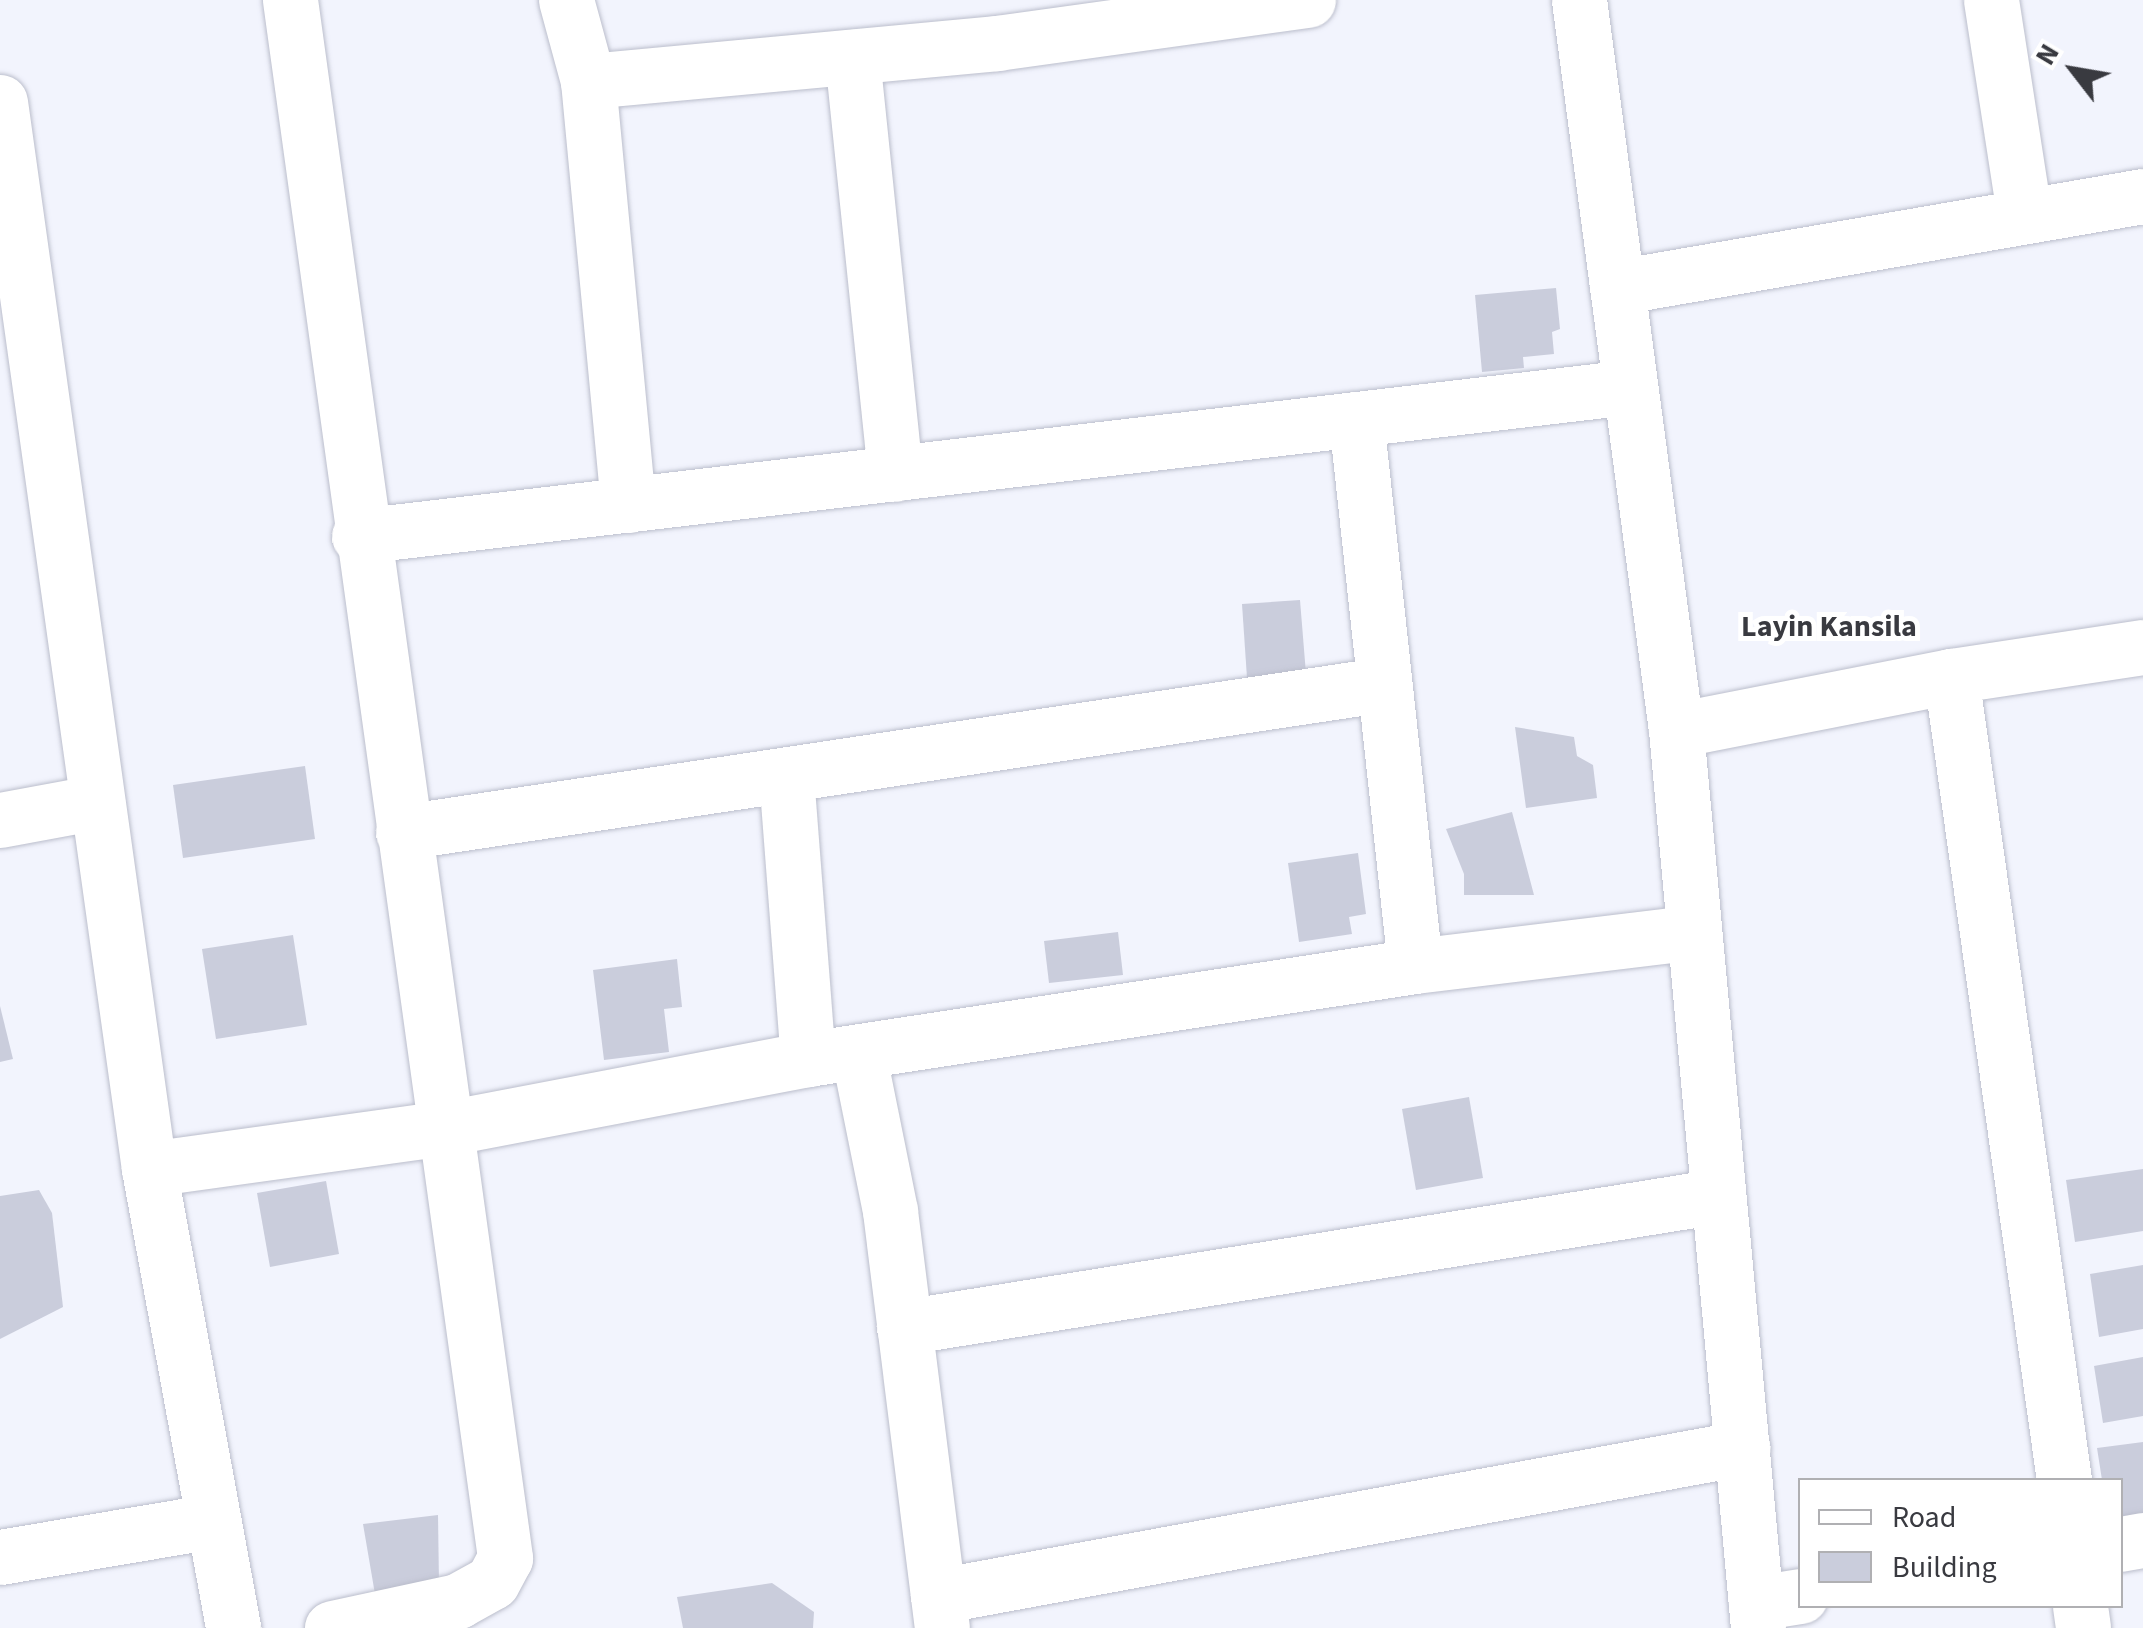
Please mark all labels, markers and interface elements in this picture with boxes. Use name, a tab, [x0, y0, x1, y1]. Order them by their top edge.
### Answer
north arrow	[2023, 20, 2123, 120]
text: N	[2025, 36, 2069, 73]
district label: Layin Kansila	[1741, 609, 1917, 645]
legend	[1798, 1478, 2123, 1608]
text: Road	[1892, 1496, 1956, 1539]
text: Building	[1892, 1546, 1997, 1589]

